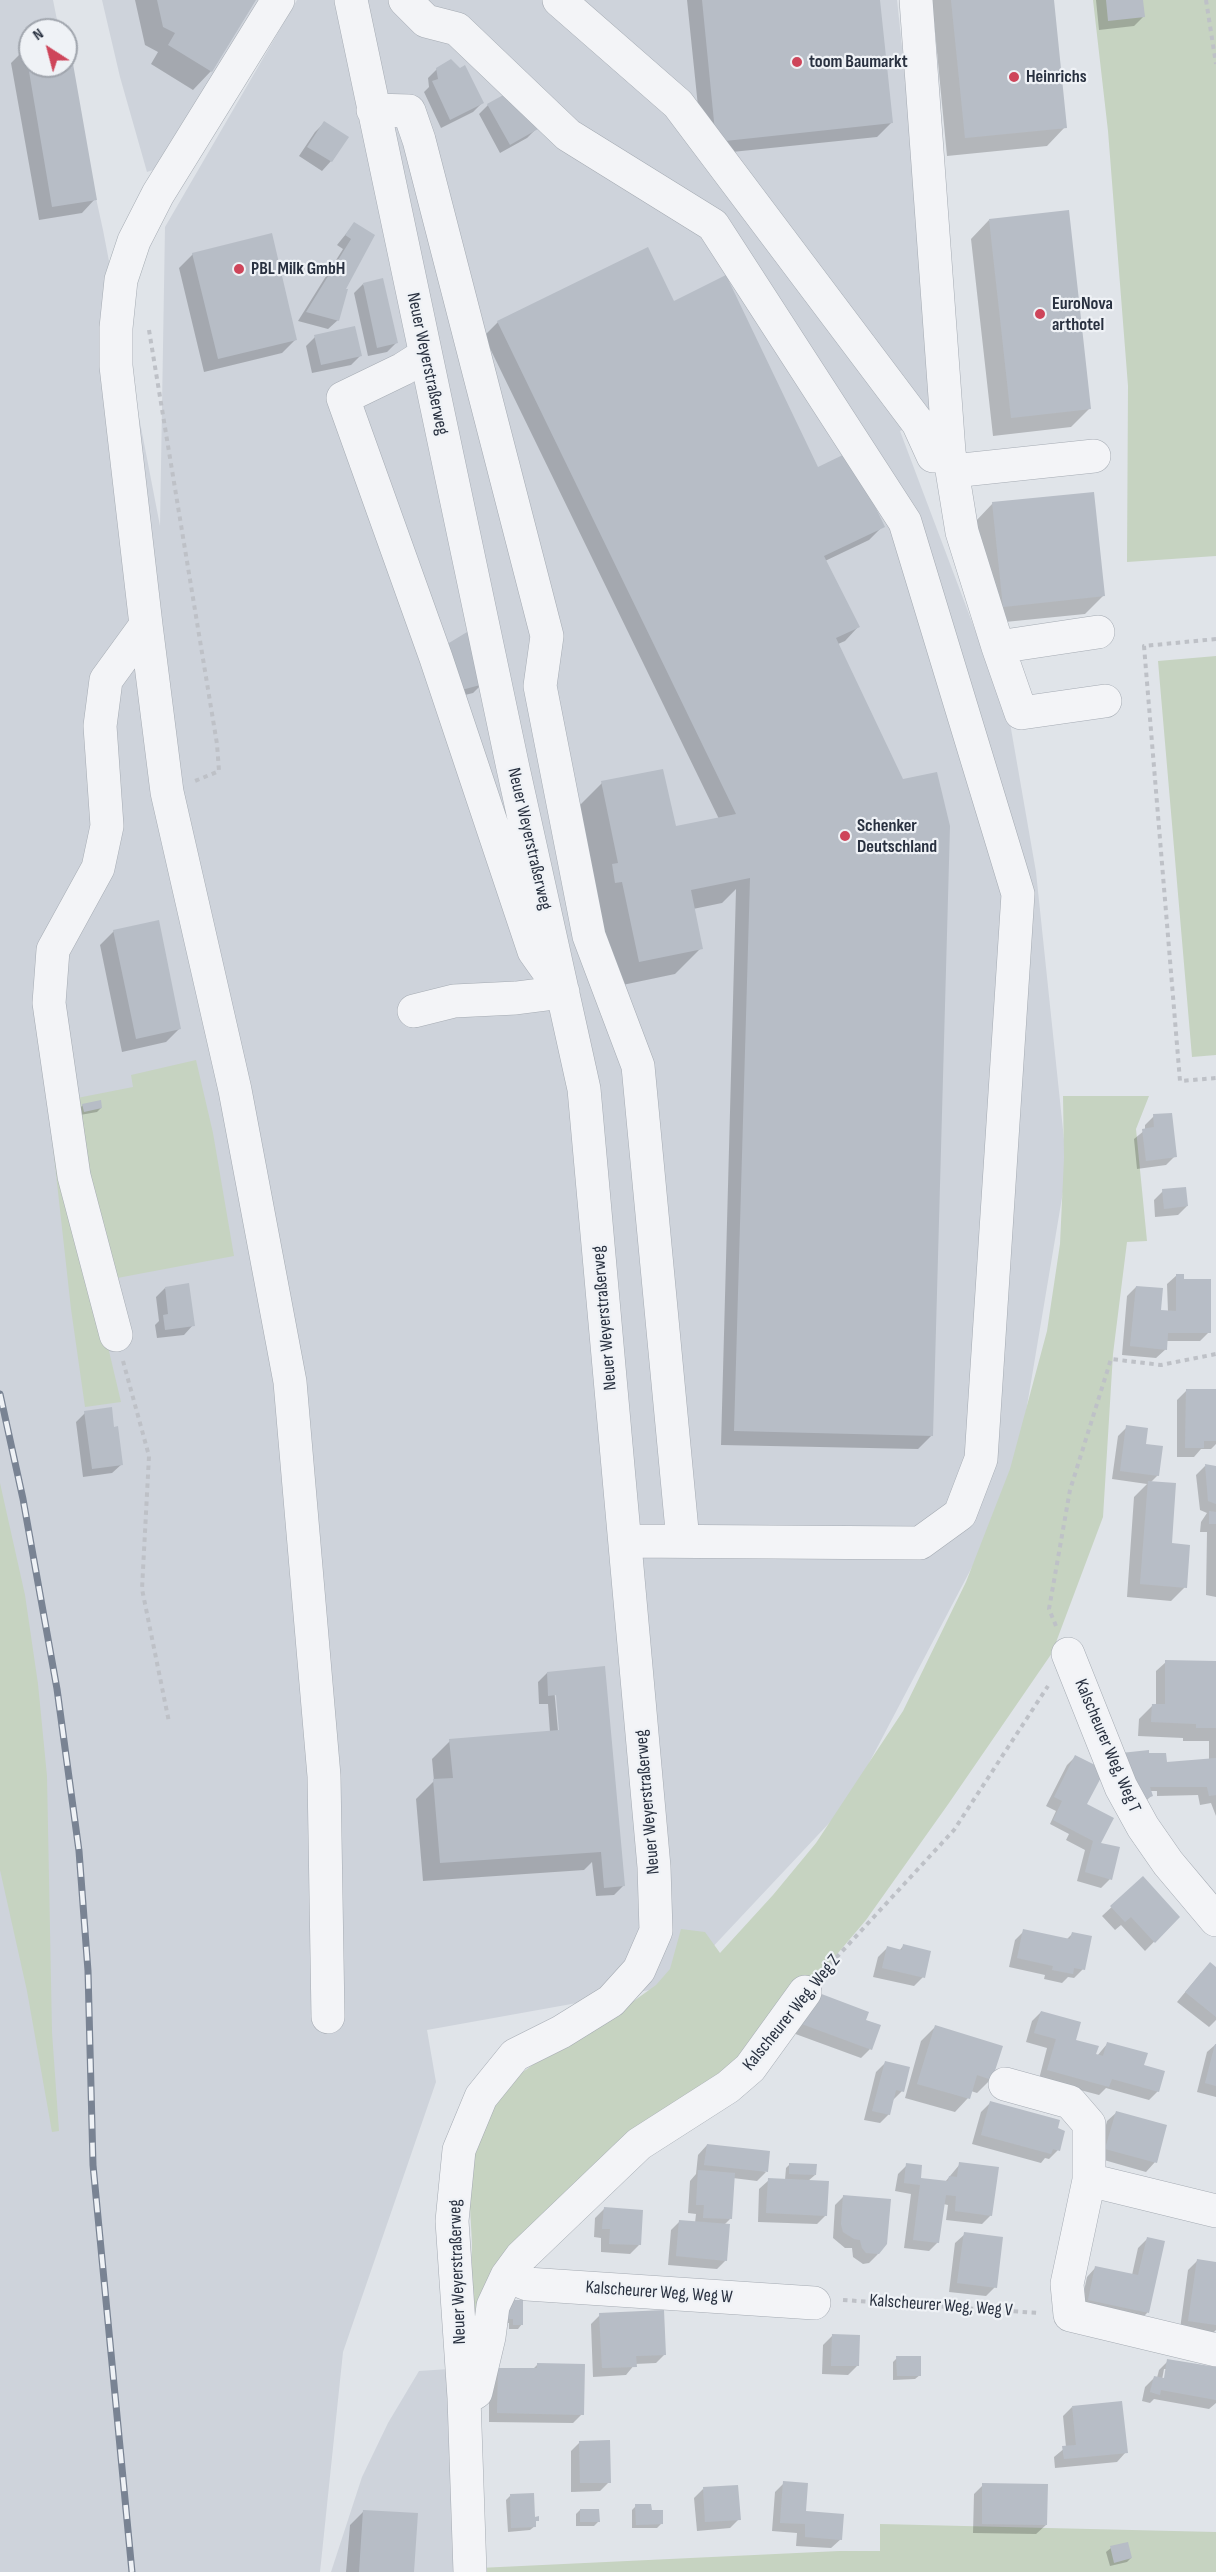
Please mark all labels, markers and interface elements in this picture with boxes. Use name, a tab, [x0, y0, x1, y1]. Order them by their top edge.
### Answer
north arrow	[18, 18, 78, 78]
text: N	[29, 24, 47, 45]
place label: toom Baumarkt	[809, 51, 908, 73]
marker: toom Baumarkt	[790, 55, 804, 69]
place label: Heinrichs	[1026, 66, 1087, 88]
marker: Heinrichs	[1007, 70, 1021, 84]
place label: PBL Milk GmbH	[251, 258, 345, 280]
marker: PBL Milk GmbH	[232, 262, 246, 276]
street label: Neuer Weyerstraßerweg	[401, 291, 453, 437]
place label: EuroNova arthotel	[1052, 293, 1113, 336]
marker: EuroNova arthotel	[1033, 307, 1047, 321]
street label: Neuer Weyerstraßerweg	[502, 766, 556, 912]
place label: Schenker Deutschland	[857, 815, 937, 858]
marker: Schenker Deutschland	[838, 829, 852, 843]
street label: Neuer Weyerstraßerweg	[588, 1245, 622, 1391]
street label: Kalscheurer Weg, Weg T	[1069, 1676, 1145, 1816]
street label: Neuer Weyerstraßerweg	[631, 1729, 665, 1875]
street label: Kalscheurer Weg, Weg Z	[739, 1951, 845, 2075]
street label: Neuer Weyerstraßerweg	[445, 2199, 471, 2345]
street label: Kalscheurer Weg, Weg W	[585, 2277, 733, 2309]
street label: Kalscheurer Weg, Weg V	[869, 2290, 1013, 2322]

